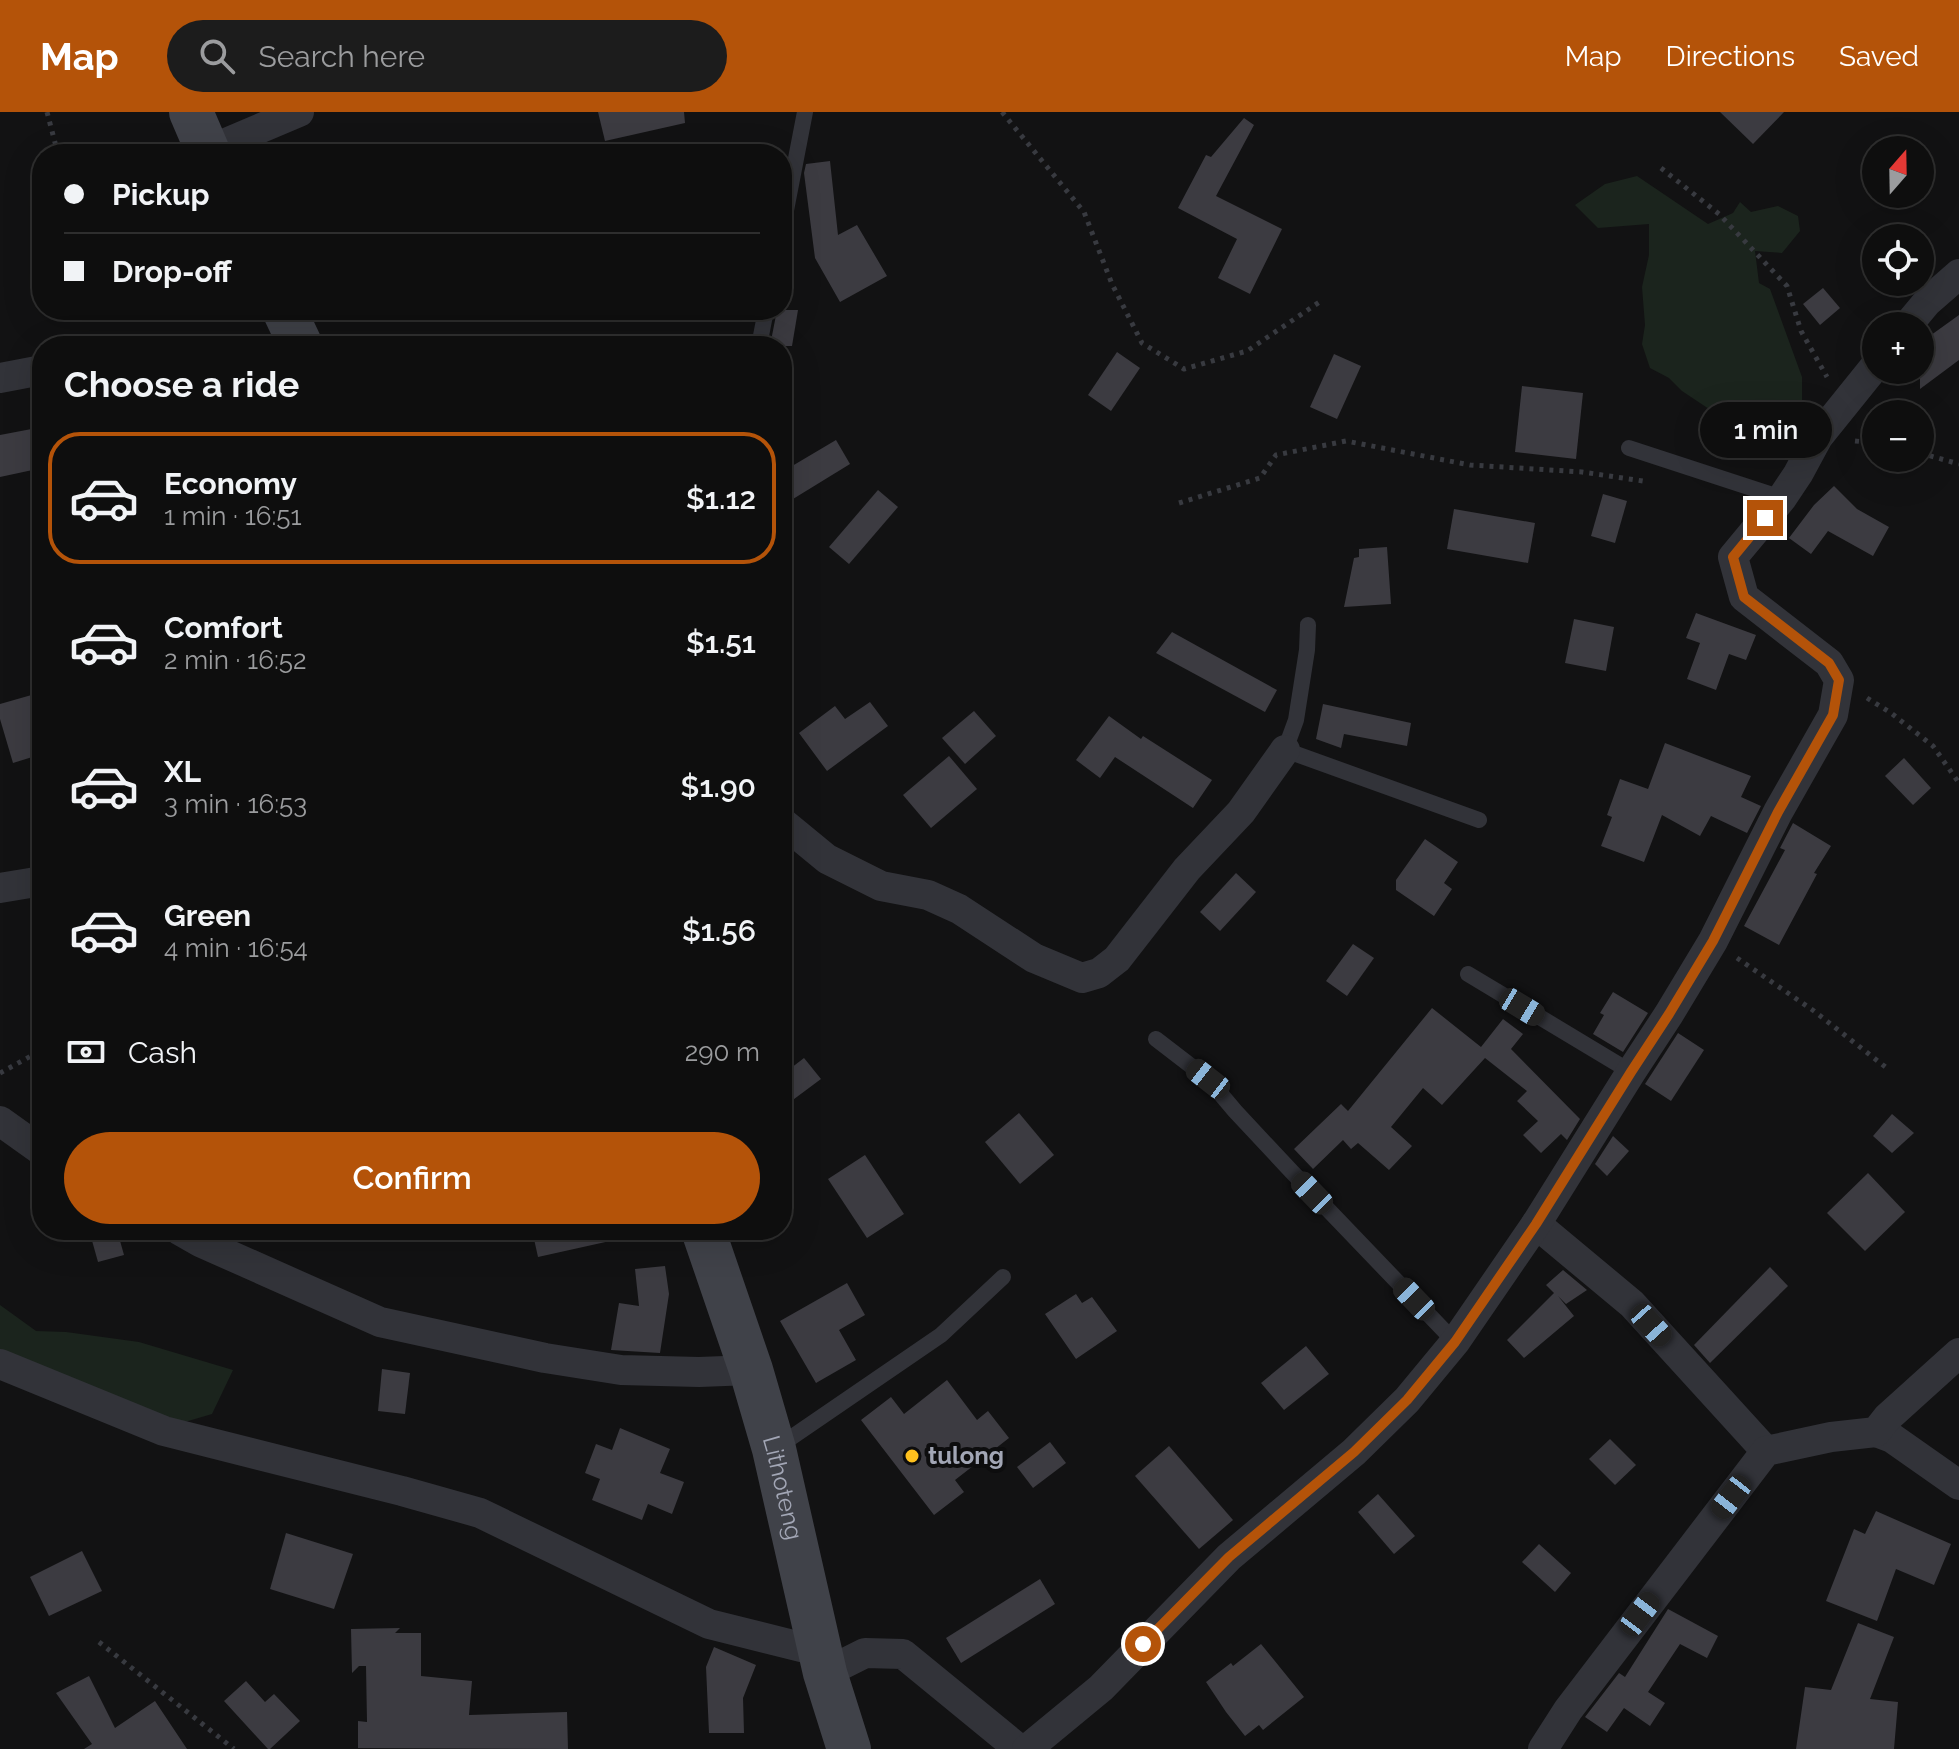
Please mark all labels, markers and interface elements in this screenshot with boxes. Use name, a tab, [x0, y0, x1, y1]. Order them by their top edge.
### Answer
search box	[167, 20, 727, 92]
text: Map	[40, 34, 119, 79]
icon: search	[195, 34, 239, 78]
text: Search here	[259, 39, 425, 74]
text: Map	[1565, 40, 1622, 73]
text: Directions	[1666, 40, 1795, 73]
text: Saved	[1839, 40, 1919, 73]
north arrow	[1862, 136, 1934, 208]
map controls	[1862, 136, 1934, 472]
text: Pickup	[112, 177, 210, 212]
button: locate	[1862, 224, 1934, 296]
text: Drop-off	[112, 254, 232, 289]
button: +	[1862, 312, 1934, 384]
text: Choose a ride	[64, 363, 299, 405]
button: −	[1862, 400, 1934, 472]
callout: 1 min	[1699, 402, 1831, 458]
text: 1 min	[1734, 415, 1798, 445]
icon: car	[68, 462, 140, 534]
text: Economy	[164, 466, 297, 501]
text: $1.12	[686, 481, 756, 516]
route end	[1747, 500, 1783, 536]
text: 1 min · 16:51	[164, 501, 302, 531]
icon: car	[68, 606, 140, 678]
text: Comfort	[164, 610, 283, 645]
text: $1.51	[686, 625, 756, 660]
text: 2 min · 16:52	[164, 645, 306, 675]
icon: car	[68, 750, 140, 822]
text: XL	[164, 754, 201, 789]
text: $1.90	[681, 769, 756, 804]
text: 3 min · 16:53	[164, 789, 307, 819]
icon: car	[68, 894, 140, 966]
text: Green	[164, 898, 251, 933]
text: $1.56	[682, 913, 756, 948]
text: 4 min · 16:54	[164, 933, 308, 963]
car	[1495, 984, 1549, 1030]
icon: cash	[64, 1030, 108, 1074]
text: Cash	[128, 1035, 197, 1070]
text: 290 m	[685, 1037, 760, 1067]
car	[1182, 1055, 1234, 1103]
button: Confirm	[64, 1132, 760, 1224]
car	[1287, 1167, 1337, 1219]
car	[1389, 1273, 1439, 1325]
car	[1626, 1299, 1676, 1351]
street label: Lithoteng	[757, 1432, 809, 1543]
place label: tulong	[928, 1441, 1004, 1470]
marker: tulong	[903, 1447, 921, 1465]
car	[1707, 1471, 1755, 1523]
car	[1616, 1588, 1664, 1640]
route start	[1125, 1626, 1161, 1662]

